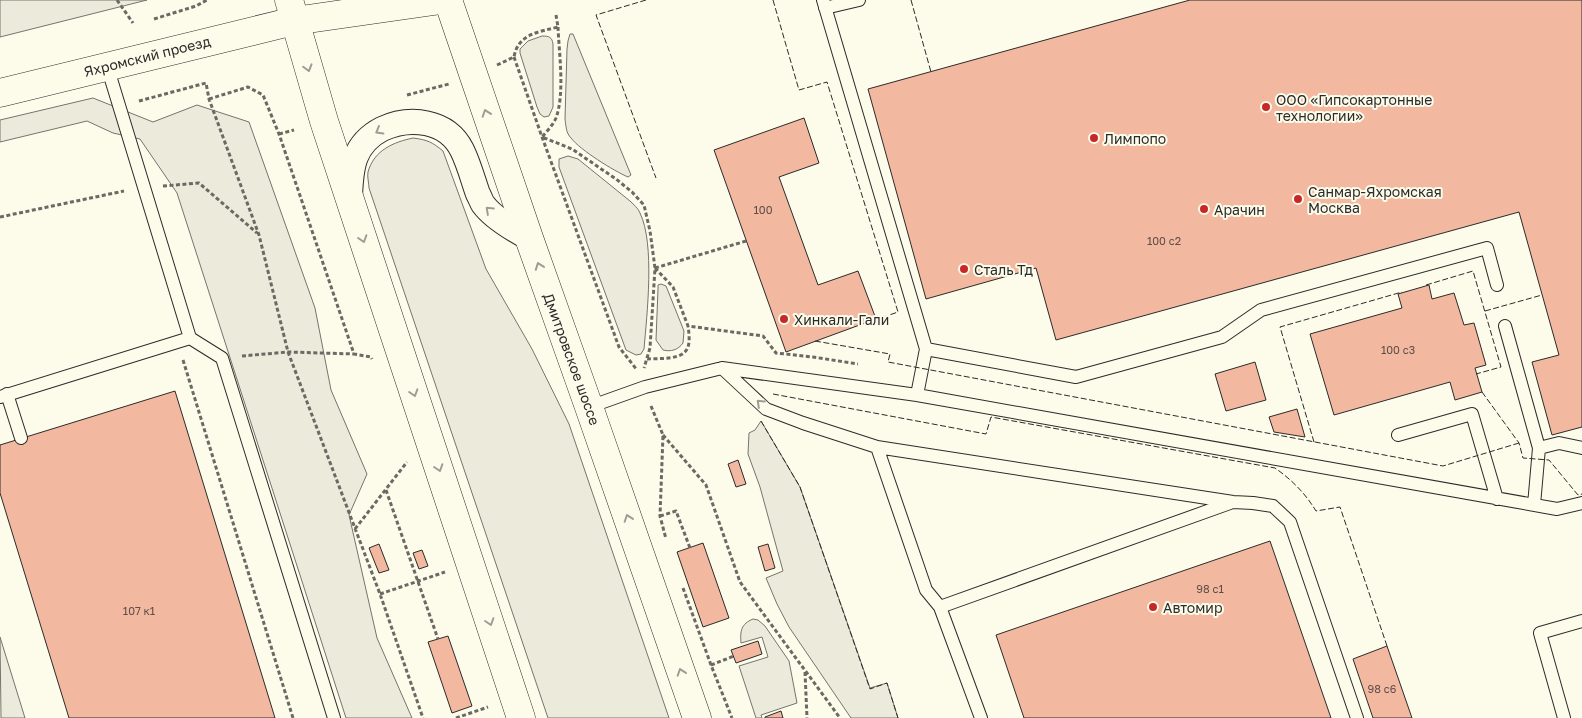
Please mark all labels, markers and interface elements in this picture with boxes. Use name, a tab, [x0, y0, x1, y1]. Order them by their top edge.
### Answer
street label: Яхромский проезд	[82, 32, 213, 80]
one-way arrow	[303, 63, 313, 71]
place label: ООО «Гипсокартонные технологии»	[1276, 91, 1432, 124]
marker: ООО «Гипсокартонные технологии»	[1260, 101, 1272, 113]
one-way arrow	[482, 109, 492, 117]
one-way arrow	[376, 125, 385, 135]
place label: Лимпопо	[1104, 130, 1166, 147]
marker: Лимпопо	[1088, 132, 1100, 144]
place label: Санмар-Яхромская Москва	[1308, 183, 1442, 216]
marker: Санмар-Яхромская Москва	[1292, 193, 1304, 205]
place label: Арачин	[1214, 201, 1265, 218]
house number: 100	[754, 203, 773, 216]
marker: Арачин	[1198, 203, 1210, 215]
one-way arrow	[486, 207, 495, 216]
one-way arrow	[357, 234, 367, 243]
house number: 100 с2	[1147, 234, 1181, 247]
place label: Сталь Тд	[974, 261, 1033, 278]
one-way arrow	[535, 262, 545, 271]
marker: Сталь Тд	[958, 263, 970, 275]
street label: Дмитровское шоссе	[540, 291, 604, 427]
place label: Хинкали-Гали	[794, 311, 889, 328]
marker: Хинкали-Гали	[778, 313, 790, 325]
house number: 100 с3	[1381, 343, 1415, 356]
one-way arrow	[408, 389, 418, 397]
one-way arrow	[756, 400, 765, 409]
one-way arrow	[433, 463, 443, 471]
one-way arrow	[624, 515, 634, 523]
house number: 98 с1	[1196, 582, 1224, 595]
place label: Автомир	[1163, 599, 1223, 616]
marker: Автомир	[1147, 601, 1159, 613]
house number: 107 к1	[123, 604, 155, 617]
one-way arrow	[484, 617, 494, 626]
one-way arrow	[677, 668, 687, 677]
house number: 98 с6	[1368, 682, 1397, 695]

